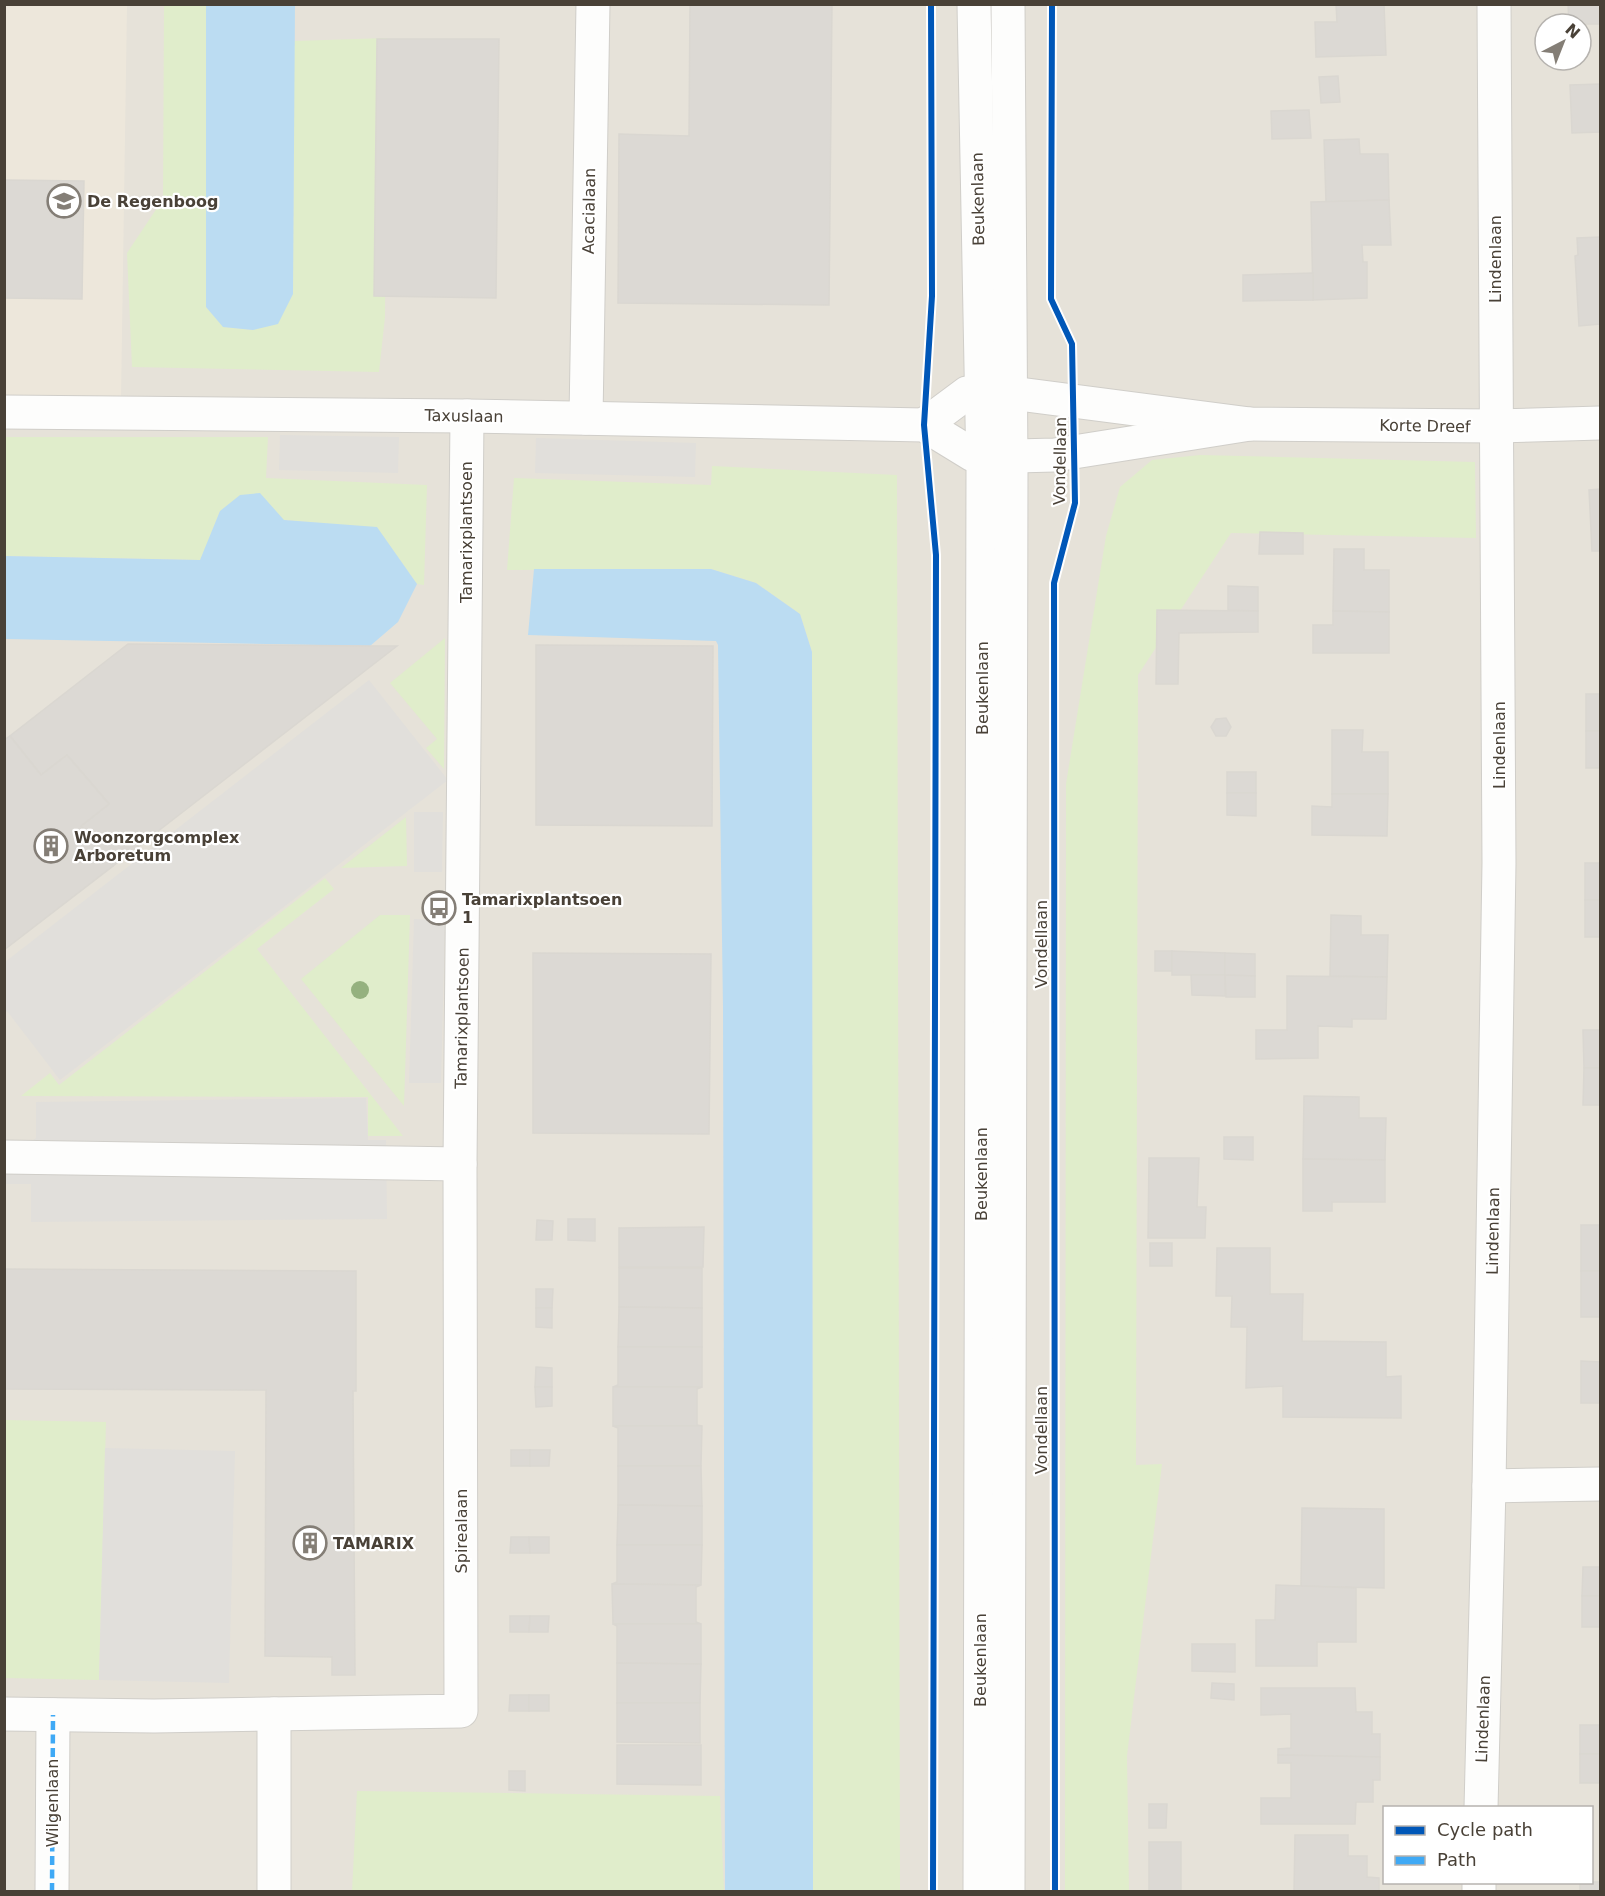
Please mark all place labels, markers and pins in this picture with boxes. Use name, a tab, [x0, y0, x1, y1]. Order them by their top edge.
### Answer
school or university icon: De Regenboog	[46, 183, 82, 219]
place label: De Regenboog	[87, 192, 218, 211]
building icon: Woonzorgcomplex Arboretum	[33, 828, 69, 864]
place label: Woonzorgcomplex Arboretum	[74, 828, 240, 865]
bus stop icon: Tamarixplantsoen 1	[421, 890, 457, 926]
place label: Tamarixplantsoen 1	[462, 890, 622, 927]
building icon: TAMARIX	[292, 1525, 328, 1561]
place label: TAMARIX	[333, 1534, 415, 1553]

